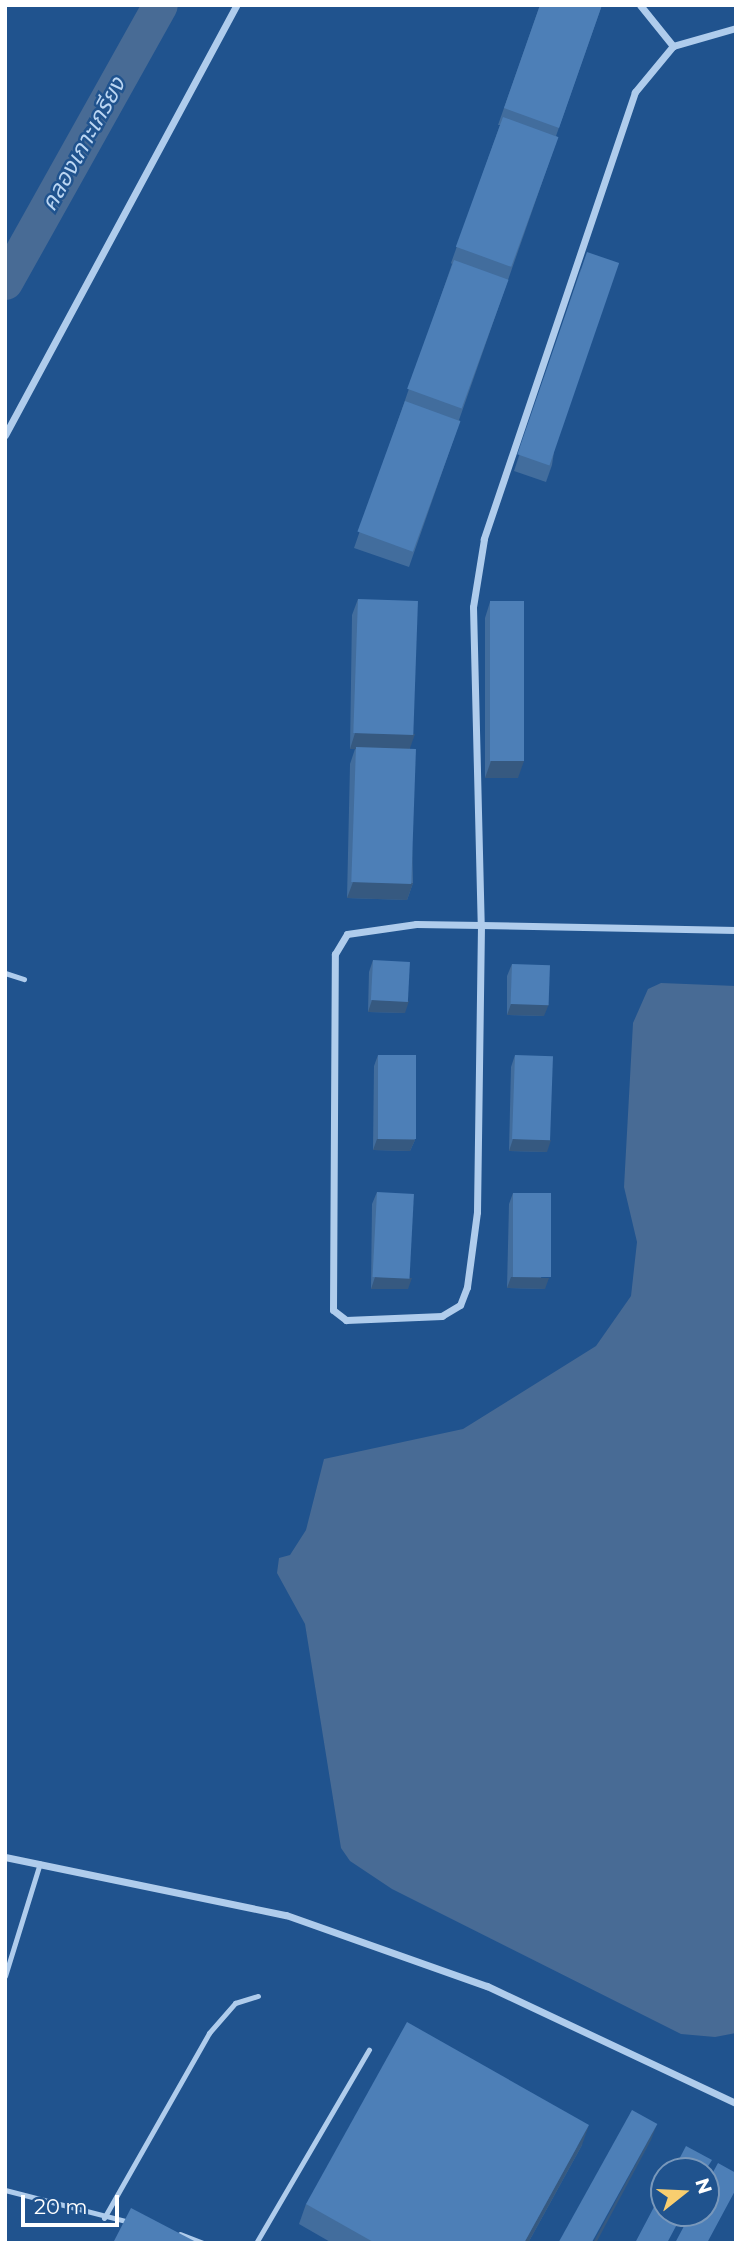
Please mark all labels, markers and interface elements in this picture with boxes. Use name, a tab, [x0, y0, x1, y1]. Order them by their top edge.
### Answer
water label: คลองเกาะเกรียง	[35, 72, 131, 216]
north arrow	[650, 2157, 720, 2227]
text: N	[690, 2175, 717, 2197]
scale bar	[24, 2182, 122, 2226]
text: 20 m	[34, 2194, 88, 2219]

